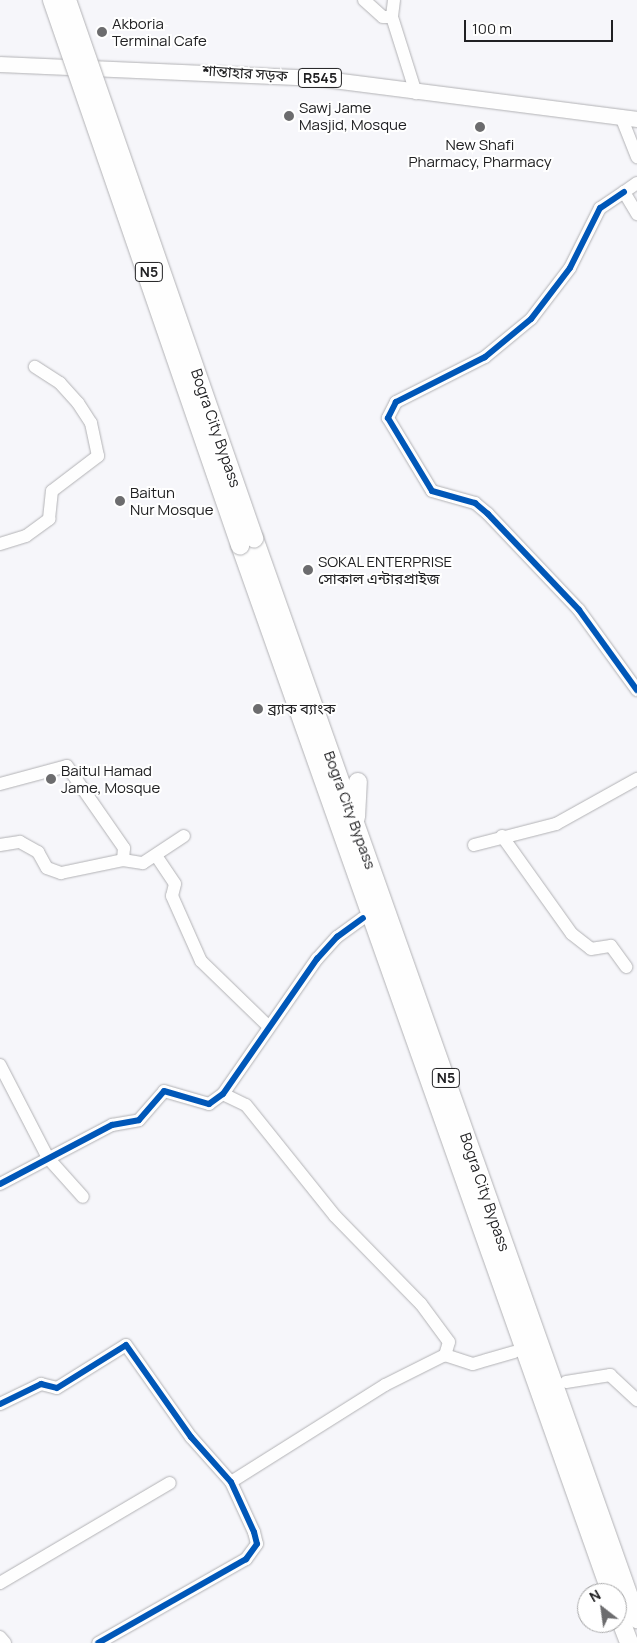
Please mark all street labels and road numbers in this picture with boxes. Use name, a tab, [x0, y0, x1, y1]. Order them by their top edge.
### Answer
street label: শান্তাহার সড়ক	[202, 61, 288, 85]
road number: R545	[298, 66, 342, 90]
road number: N5	[134, 260, 164, 284]
street label: Bogra City Bypass	[187, 366, 245, 490]
street label: Bogra City Bypass	[320, 748, 380, 872]
road number: N5	[431, 1066, 461, 1090]
street label: Bogra City Bypass	[456, 1130, 514, 1254]

